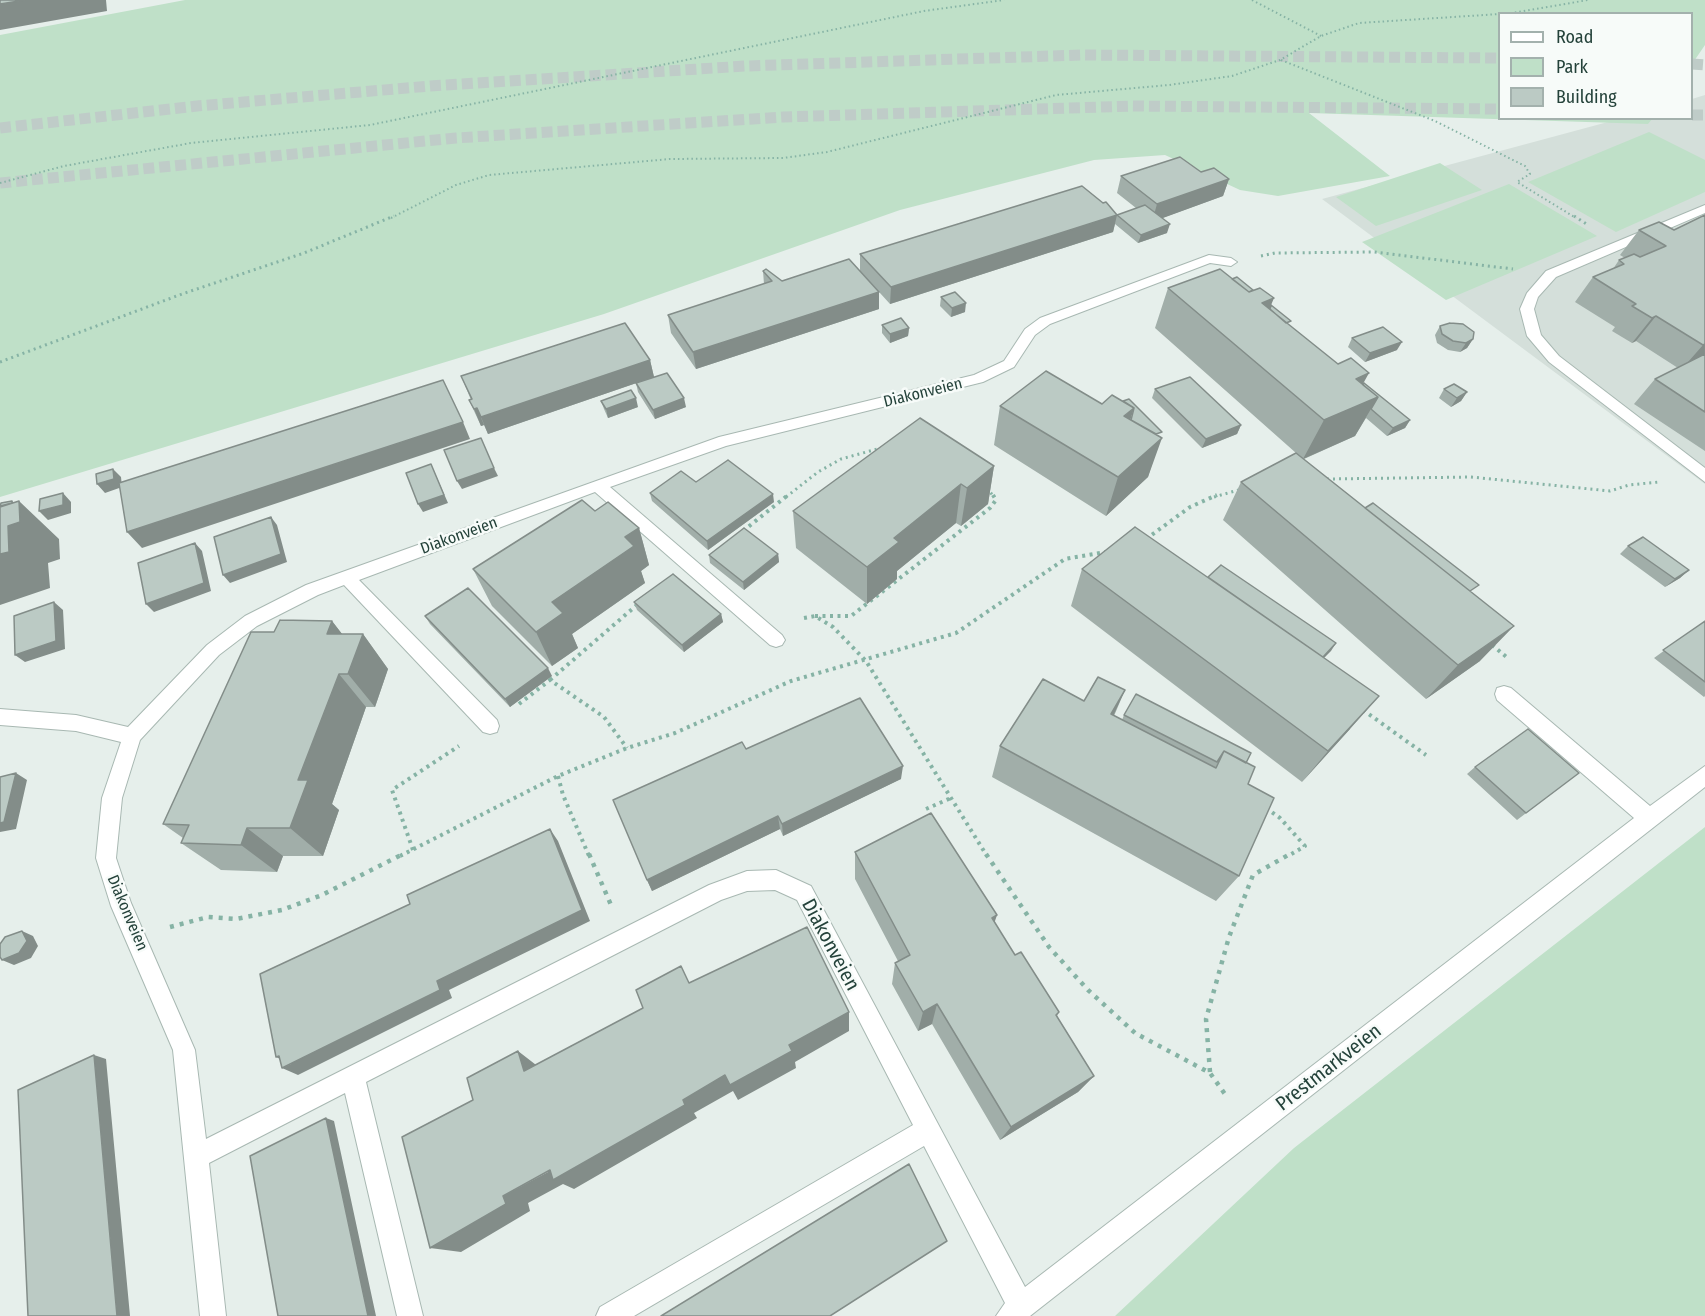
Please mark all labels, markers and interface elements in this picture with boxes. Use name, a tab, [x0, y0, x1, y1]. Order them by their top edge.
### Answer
legend	[1498, 12, 1693, 120]
text: Road	[1556, 26, 1593, 48]
text: Park	[1556, 56, 1588, 78]
text: Building	[1556, 86, 1617, 108]
street label: Diakonveien	[882, 374, 964, 412]
street label: Diakonveien	[418, 513, 500, 559]
street label: Diakonveien	[102, 872, 152, 954]
street label: Diakonveien	[796, 895, 864, 995]
street label: Prestmarkveien	[1272, 1019, 1386, 1117]

